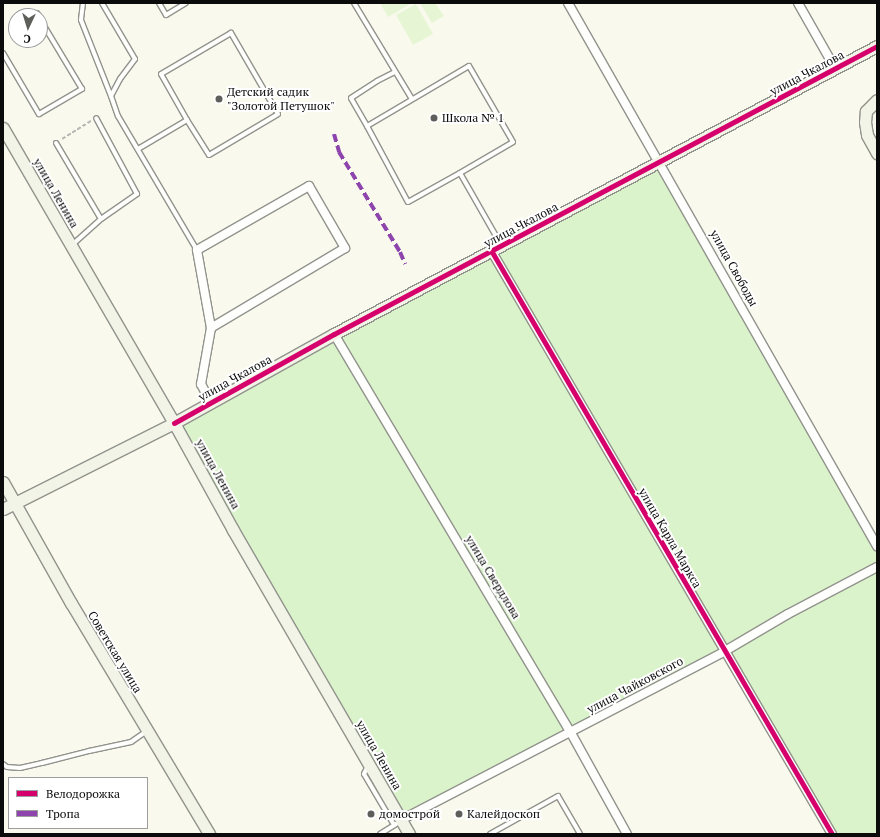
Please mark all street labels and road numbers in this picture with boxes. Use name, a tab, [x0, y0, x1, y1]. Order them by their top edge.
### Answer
street label: улица Чкалова	[768, 47, 846, 99]
street label: улица Ленина	[30, 156, 82, 230]
street label: улица Чкалова	[482, 199, 560, 251]
street label: улица Свободы	[707, 227, 761, 309]
street label: улица Чкалова	[196, 352, 274, 404]
street label: улица Ленина	[193, 436, 243, 512]
street label: улица Карла Маркса	[636, 485, 704, 591]
street label: улица Свердлова	[462, 533, 524, 621]
street label: Советская улица	[85, 608, 145, 696]
street label: улица Чайковского	[585, 654, 685, 716]
street label: улица Ленина	[353, 718, 405, 792]

